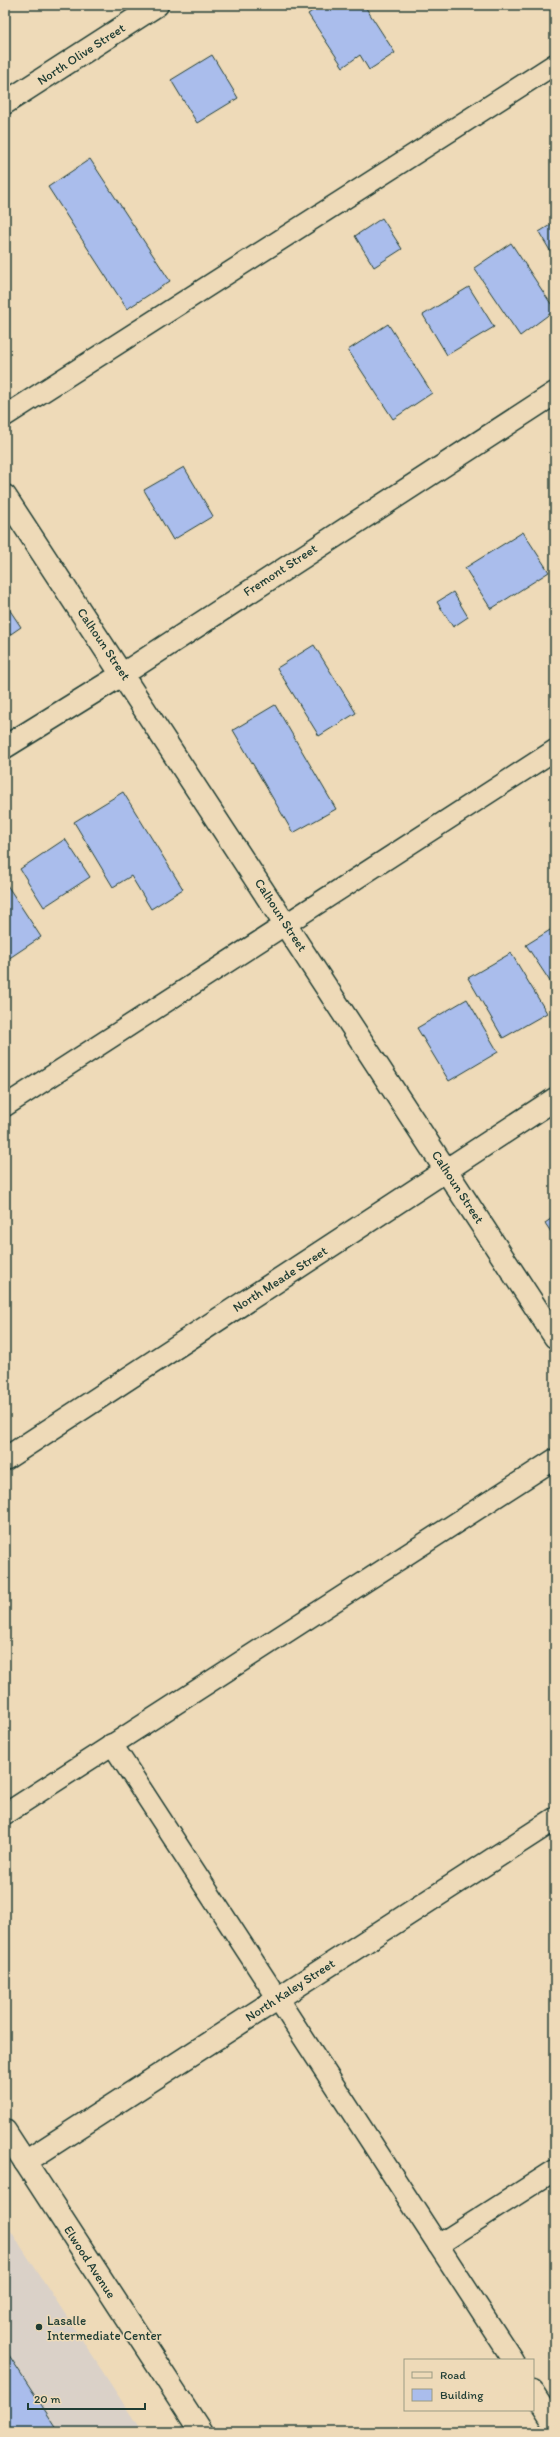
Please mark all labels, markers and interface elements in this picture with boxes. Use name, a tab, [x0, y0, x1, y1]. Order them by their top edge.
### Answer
street label: North Olive Street	[34, 20, 128, 88]
street label: Fremont Street	[240, 541, 320, 599]
street label: Calhoun Street	[74, 605, 134, 683]
street label: Calhoun Street	[252, 876, 310, 954]
street label: Calhoun Street	[429, 1148, 487, 1226]
street label: North Meade Street	[230, 1243, 330, 1315]
street label: North Kaley Street	[243, 1955, 338, 2024]
street label: Elwood Avenue	[61, 2223, 119, 2301]
place label: Lasalle Intermediate Center	[47, 2313, 163, 2343]
marker: Lasalle Intermediate Center	[34, 2322, 44, 2332]
legend	[404, 2359, 534, 2411]
text: Road	[440, 2368, 466, 2382]
scale bar	[28, 2385, 145, 2411]
text: Building	[440, 2388, 484, 2402]
text: 20 m	[34, 2392, 61, 2406]

